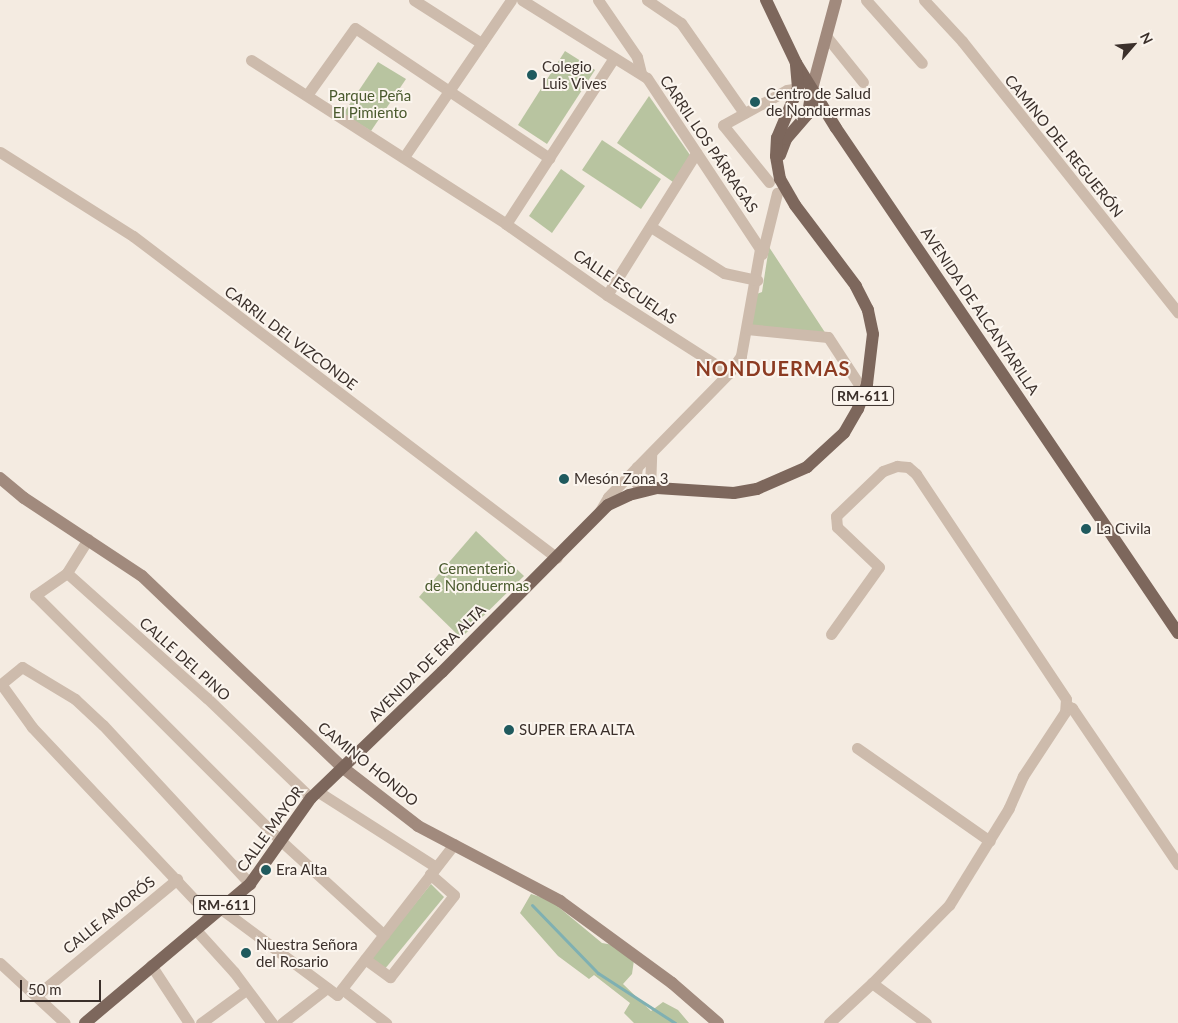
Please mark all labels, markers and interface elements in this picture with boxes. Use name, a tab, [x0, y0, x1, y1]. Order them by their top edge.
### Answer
north arrow	[1108, 20, 1158, 70]
text: N	[1137, 29, 1157, 47]
place label: Colegio Luis Vives	[542, 57, 607, 92]
marker: Colegio Luis Vives	[526, 69, 538, 81]
street label: CAMINO DEL REGUERÓN	[1001, 71, 1127, 221]
street label: CARRIL LOS PÁRRAGAS	[656, 72, 762, 216]
place label: Centro de Salud de Nonduermas	[766, 84, 871, 119]
park label: Parque Peña El Pimiento	[329, 86, 411, 121]
marker: Centro de Salud de Nonduermas	[748, 95, 762, 109]
street label: AVENIDA DE ALCANTARILLA	[917, 224, 1043, 398]
street label: CALLE ESCUELAS	[570, 246, 680, 328]
street label: CARRIL DEL VIZCONDE	[221, 282, 361, 394]
district label: NONDUERMAS	[694, 356, 852, 380]
road number: RM-611	[832, 384, 894, 408]
place label: Mesón Zona 3	[574, 470, 668, 488]
marker: Mesón Zona 3	[558, 473, 570, 485]
place label: La Civila	[1096, 520, 1151, 538]
marker: La Civila	[1080, 523, 1092, 535]
park label: Cementerio de Nonduermas	[425, 559, 529, 594]
street label: AVENIDA DE ERA ALTA	[364, 600, 490, 726]
street label: CALLE DEL PINO	[136, 613, 234, 705]
street label: CAMINO HONDO	[314, 718, 422, 810]
place label: SUPER ERA ALTA	[519, 721, 636, 739]
marker: SUPER ERA ALTA	[503, 724, 515, 736]
street label: CALLE MAYOR	[233, 783, 307, 875]
place label: Era Alta	[276, 861, 328, 879]
marker: Era Alta	[260, 864, 272, 876]
street label: CALLE AMORÓS	[59, 872, 159, 958]
road number: RM-611	[193, 894, 255, 916]
place label: Nuestra Señora del Rosario	[256, 935, 358, 970]
marker: Nuestra Señora del Rosario	[240, 947, 252, 959]
scale bar	[22, 970, 104, 1002]
text: 50 m	[28, 980, 62, 998]

